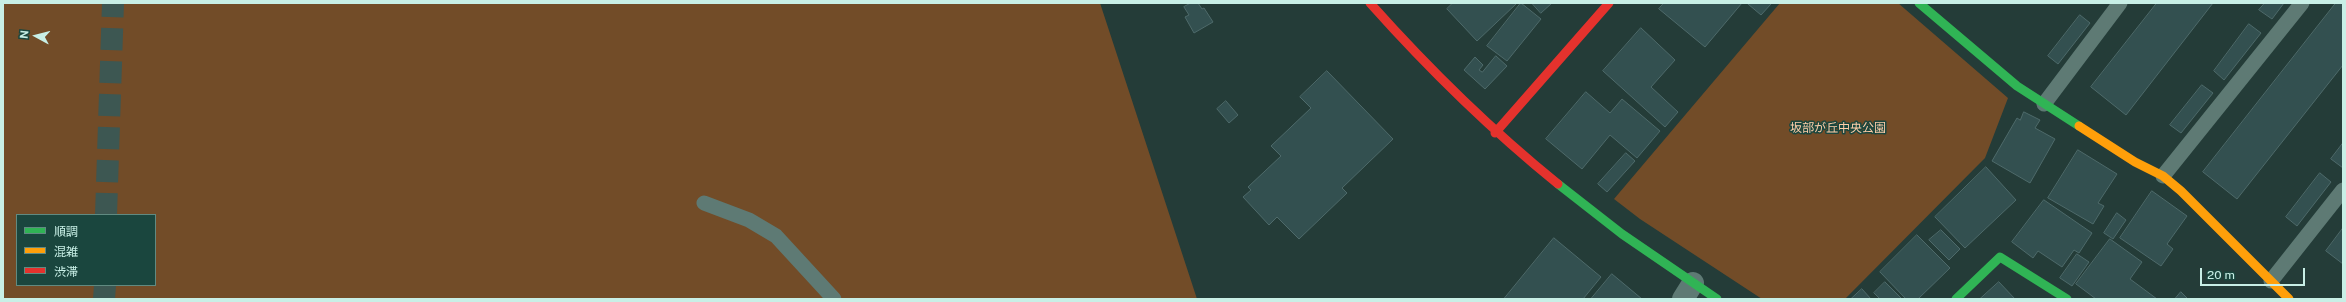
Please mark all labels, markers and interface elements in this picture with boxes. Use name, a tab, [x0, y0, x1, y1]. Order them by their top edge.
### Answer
north arrow	[16, 16, 56, 56]
text: N	[18, 30, 31, 40]
park label: 坂部が丘中央公園	[1790, 121, 1886, 135]
legend	[16, 214, 156, 286]
text: 順調	[54, 225, 78, 239]
text: 混雑	[54, 245, 78, 259]
scale bar	[2202, 260, 2307, 286]
text: 渋滞	[54, 265, 78, 279]
text: 20 m	[2207, 268, 2235, 282]

